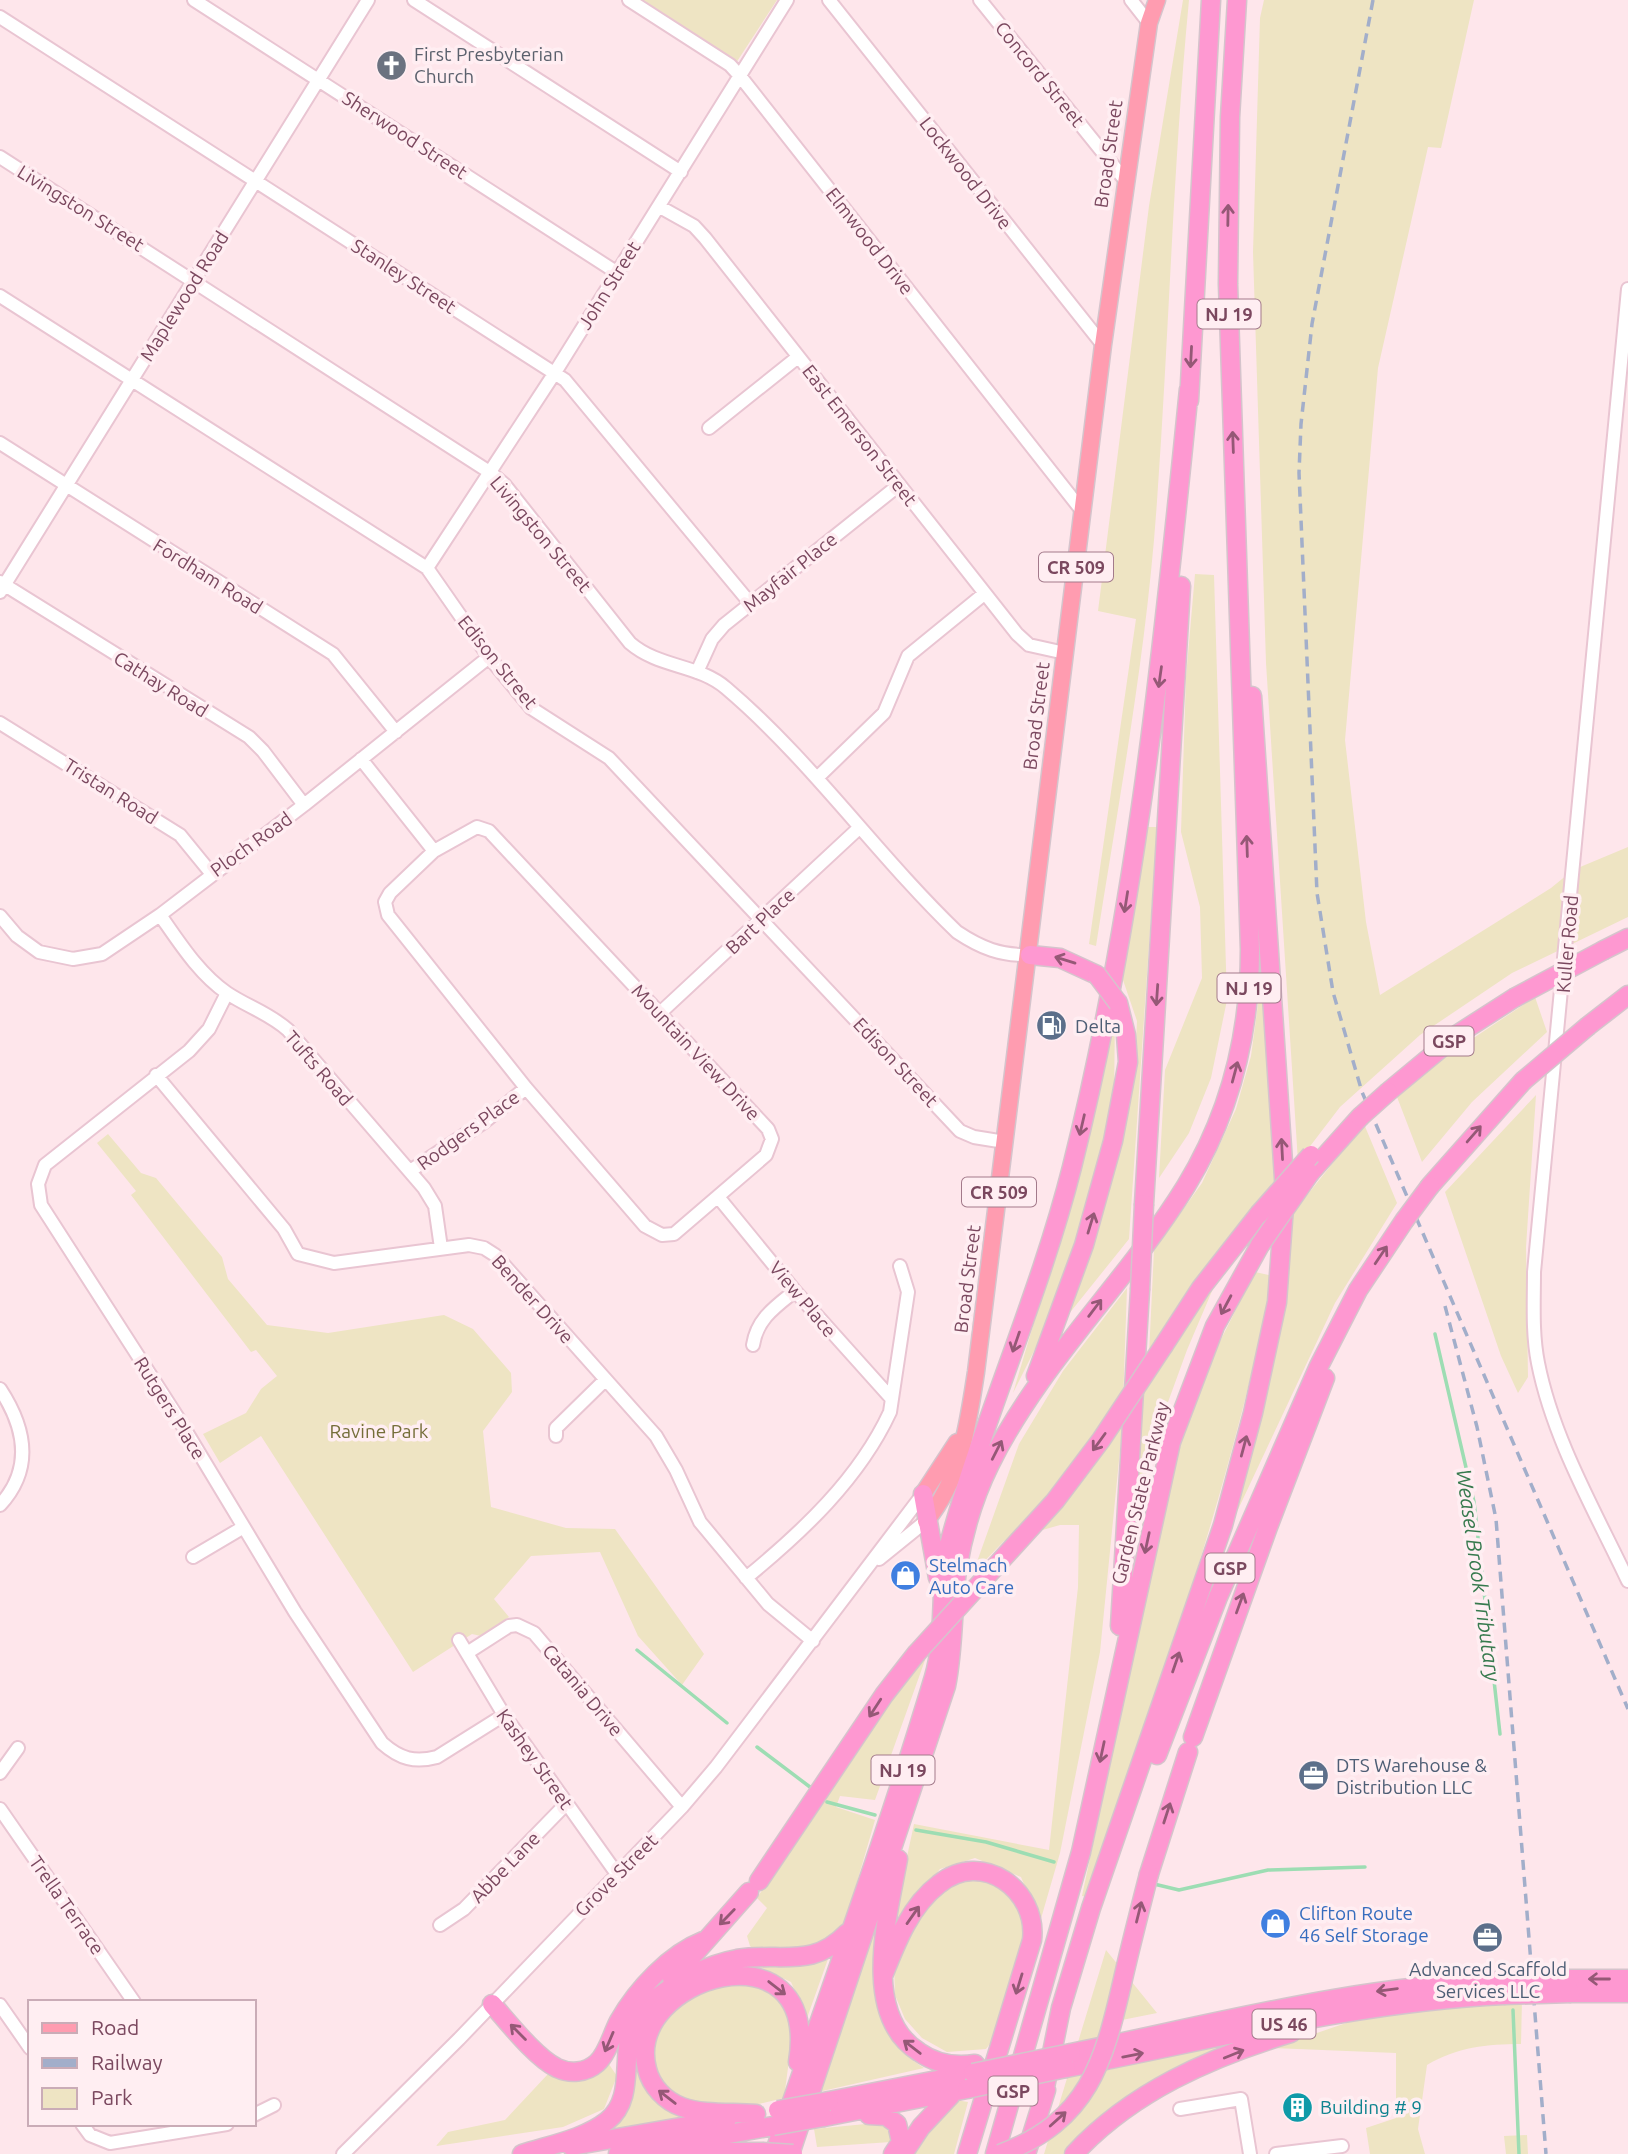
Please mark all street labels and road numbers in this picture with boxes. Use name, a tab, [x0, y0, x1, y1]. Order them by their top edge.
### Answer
street label: Concord Street	[991, 17, 1090, 132]
street label: Sherwood Street	[338, 86, 472, 184]
street label: Broad Street	[1090, 98, 1127, 209]
street label: Lockwood Drive	[915, 112, 1017, 234]
street label: Livingston Street	[14, 160, 149, 256]
street label: Elmwood Drive	[822, 183, 918, 299]
street label: Maplewood Road	[135, 227, 233, 365]
street label: Stanley Street	[348, 234, 461, 318]
street label: John Street	[573, 237, 645, 333]
road number: NJ 19	[1198, 300, 1260, 328]
street label: East Emerson Street	[798, 360, 922, 510]
street label: Livingston Street	[486, 471, 596, 597]
street label: Mayfair Place	[739, 528, 841, 616]
street label: Fordham Road	[149, 534, 267, 618]
road number: CR 509	[1039, 552, 1113, 582]
street label: Edison Street	[454, 611, 543, 714]
street label: Cathay Road	[110, 646, 212, 722]
street label: Broad Street	[1018, 660, 1054, 771]
street label: Tristan Road	[60, 754, 162, 828]
street label: Ploch Road	[206, 807, 296, 881]
street label: Bart Place	[721, 884, 799, 958]
street label: Kuller Road	[1552, 894, 1582, 994]
road number: NJ 19	[1218, 973, 1280, 1002]
street label: Mountain View Drive	[627, 979, 765, 1125]
street label: Edison Street	[849, 1013, 943, 1112]
street label: Tufts Road	[281, 1026, 357, 1110]
road number: GSP	[1424, 1026, 1474, 1056]
street label: Rodgers Place	[413, 1086, 523, 1174]
road number: CR 509	[962, 1177, 1036, 1206]
street label: Broad Street	[949, 1223, 985, 1334]
street label: Bender Drive	[488, 1250, 578, 1348]
street label: View Place	[765, 1257, 841, 1341]
street label: Rutgers Place	[130, 1353, 210, 1463]
street label: Garden State Parkway	[1107, 1400, 1173, 1586]
road number: GSP	[1206, 1554, 1254, 1582]
street label: Catania Drive	[538, 1640, 628, 1740]
street label: Kashey Street	[492, 1705, 578, 1814]
road number: NJ 19	[872, 1756, 934, 1784]
street label: Abbe Lane	[466, 1827, 544, 1907]
street label: Grove Street	[570, 1829, 662, 1921]
street label: Trella Terrace	[25, 1851, 109, 1959]
road number: US 46	[1252, 2010, 1316, 2038]
road number: GSP	[988, 2076, 1038, 2106]

